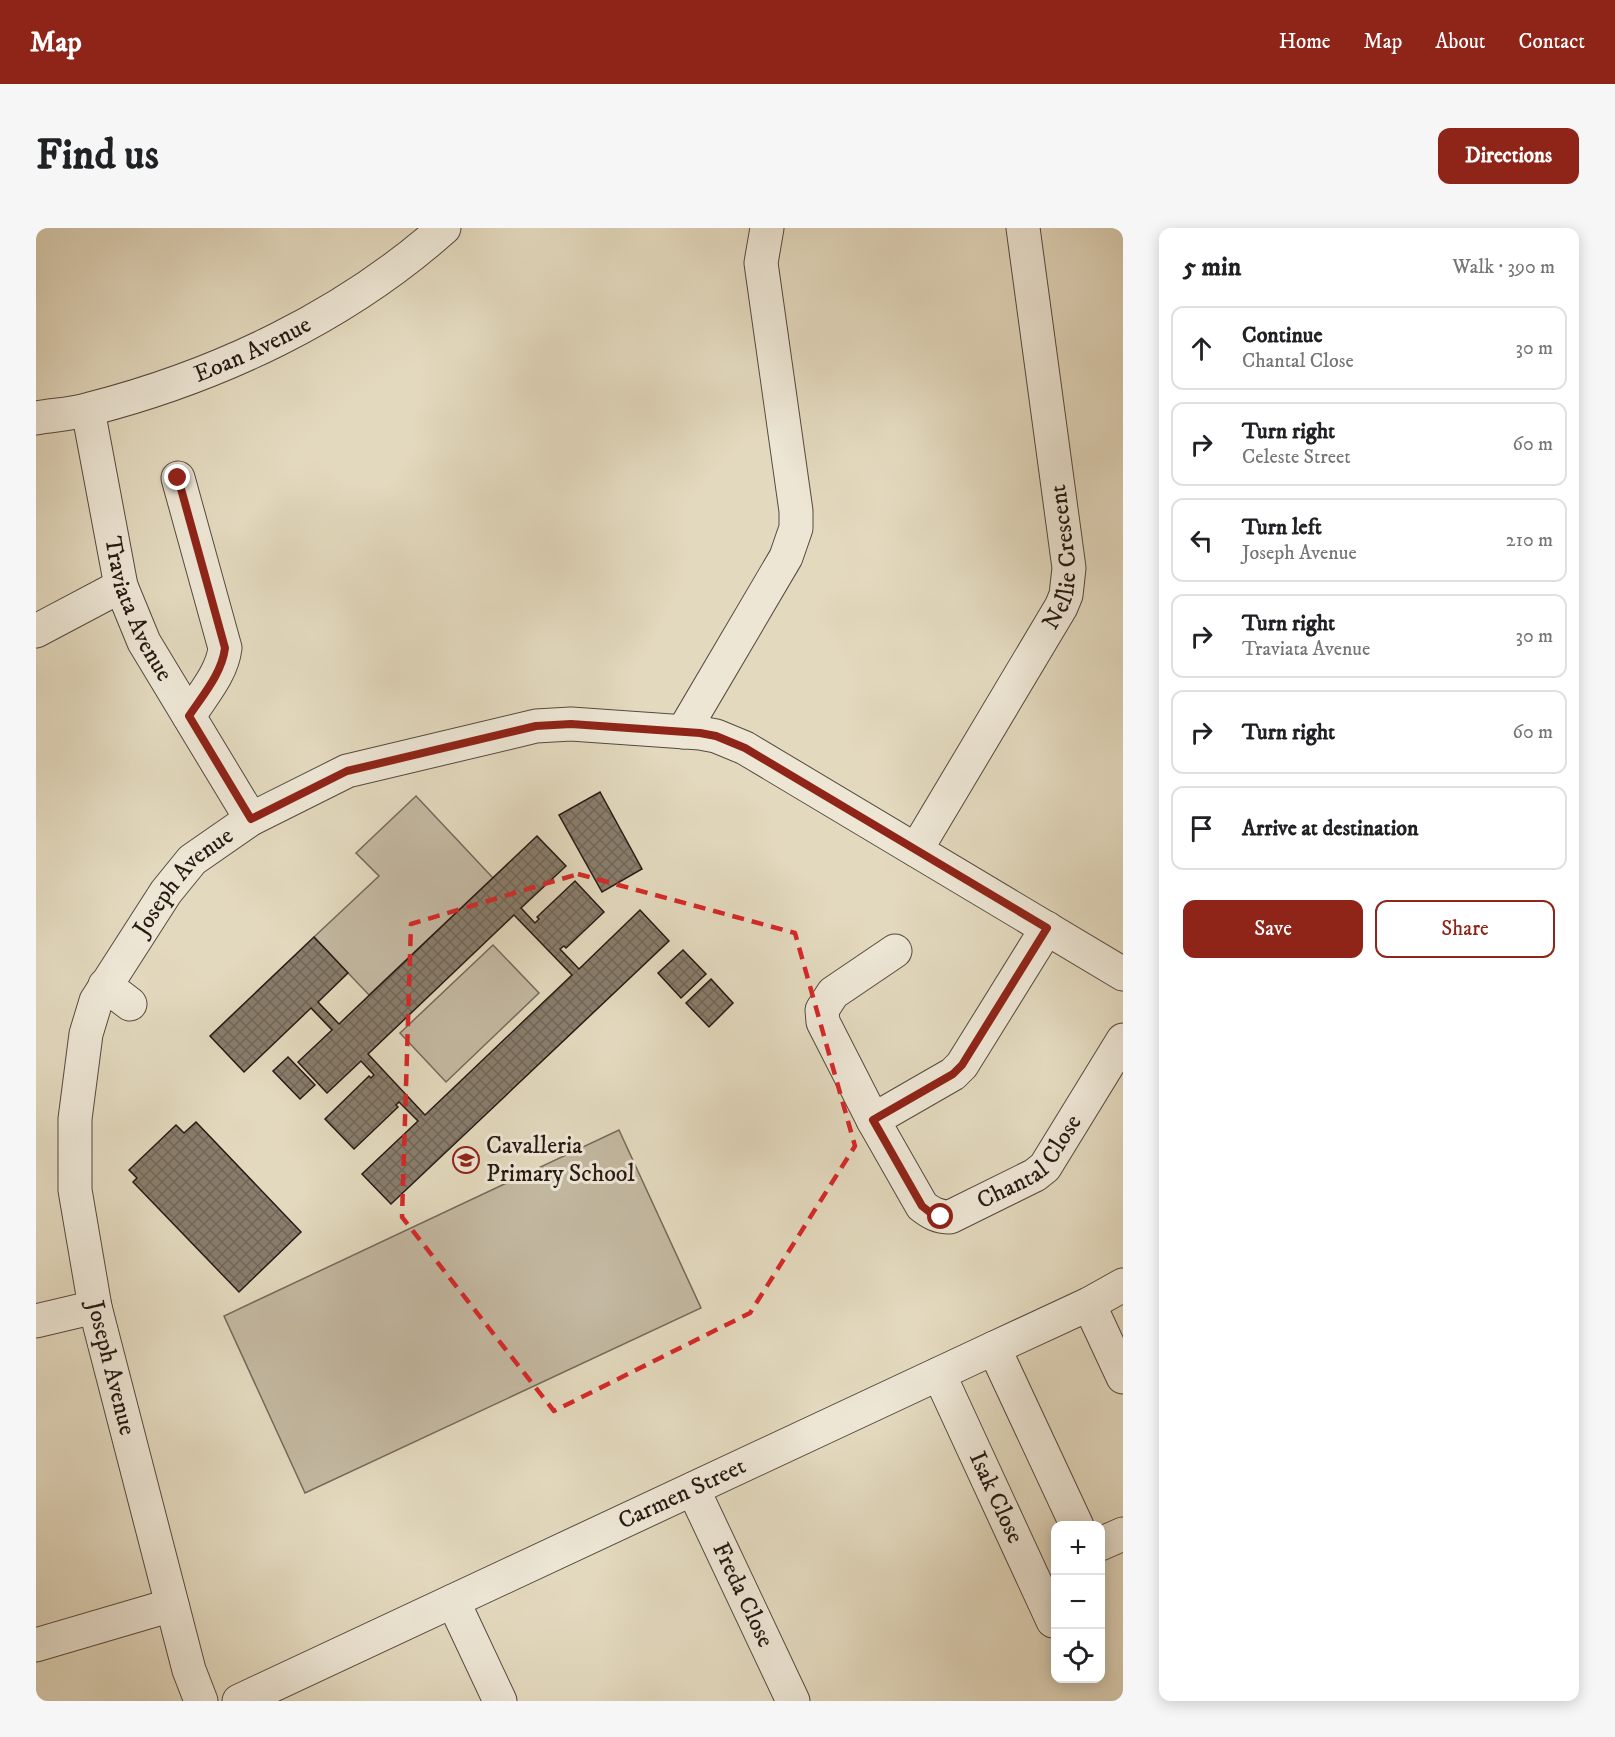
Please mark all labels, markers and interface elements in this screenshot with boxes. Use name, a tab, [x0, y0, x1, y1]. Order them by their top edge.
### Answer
text: Map	[30, 25, 82, 60]
text: Home	[1279, 29, 1331, 55]
text: Map	[1364, 29, 1402, 55]
text: About	[1435, 29, 1486, 55]
text: Contact	[1519, 29, 1585, 55]
button: Directions	[1438, 128, 1579, 184]
text: Find us	[36, 130, 159, 182]
text: 5 min	[1183, 251, 1241, 284]
text: Walk · 390 m	[1453, 255, 1555, 280]
street label: Eoan Avenue	[190, 310, 316, 390]
text: Continue	[1242, 322, 1323, 349]
icon: ahead	[1185, 332, 1218, 365]
text: 30 m	[1515, 336, 1553, 361]
text: Chantal Close	[1242, 349, 1354, 374]
text: Turn right	[1242, 418, 1335, 445]
icon: right	[1185, 428, 1218, 461]
text: 60 m	[1513, 432, 1553, 457]
text: Celeste Street	[1242, 445, 1351, 470]
route end	[164, 464, 190, 490]
street label: Nellie Crescent	[1036, 483, 1084, 635]
text: Turn left	[1242, 514, 1322, 541]
icon: left	[1185, 524, 1218, 557]
text: 210 m	[1506, 528, 1553, 553]
street label: Traviata Avenue	[97, 534, 179, 687]
text: Joseph Avenue	[1242, 541, 1357, 566]
text: Turn right	[1242, 610, 1335, 637]
icon: right	[1185, 620, 1218, 653]
text: 30 m	[1515, 624, 1553, 649]
text: Traviata Avenue	[1242, 637, 1370, 662]
icon: right	[1185, 716, 1218, 749]
text: Turn right	[1242, 719, 1335, 746]
text: 60 m	[1513, 720, 1553, 745]
icon: arrive	[1185, 812, 1218, 845]
text: Arrive at destination	[1242, 815, 1419, 842]
street label: Joseph Avenue	[126, 821, 239, 943]
button: Save	[1183, 900, 1363, 958]
button: Share	[1375, 900, 1555, 958]
street label: Chantal Close	[972, 1109, 1088, 1216]
place label: Cavalleria Primary School	[486, 1131, 635, 1189]
school or university icon: Cavalleria Primary School	[451, 1145, 481, 1175]
route start	[927, 1203, 953, 1229]
street label: Joseph Avenue	[79, 1296, 142, 1438]
street label: Isak Close	[962, 1447, 1030, 1548]
street label: Carmen Street	[613, 1451, 751, 1537]
map controls	[1051, 1521, 1105, 1683]
button: +	[1051, 1521, 1105, 1575]
street label: Freda Close	[705, 1538, 781, 1652]
button: −	[1051, 1575, 1105, 1629]
button: locate	[1051, 1629, 1105, 1683]

